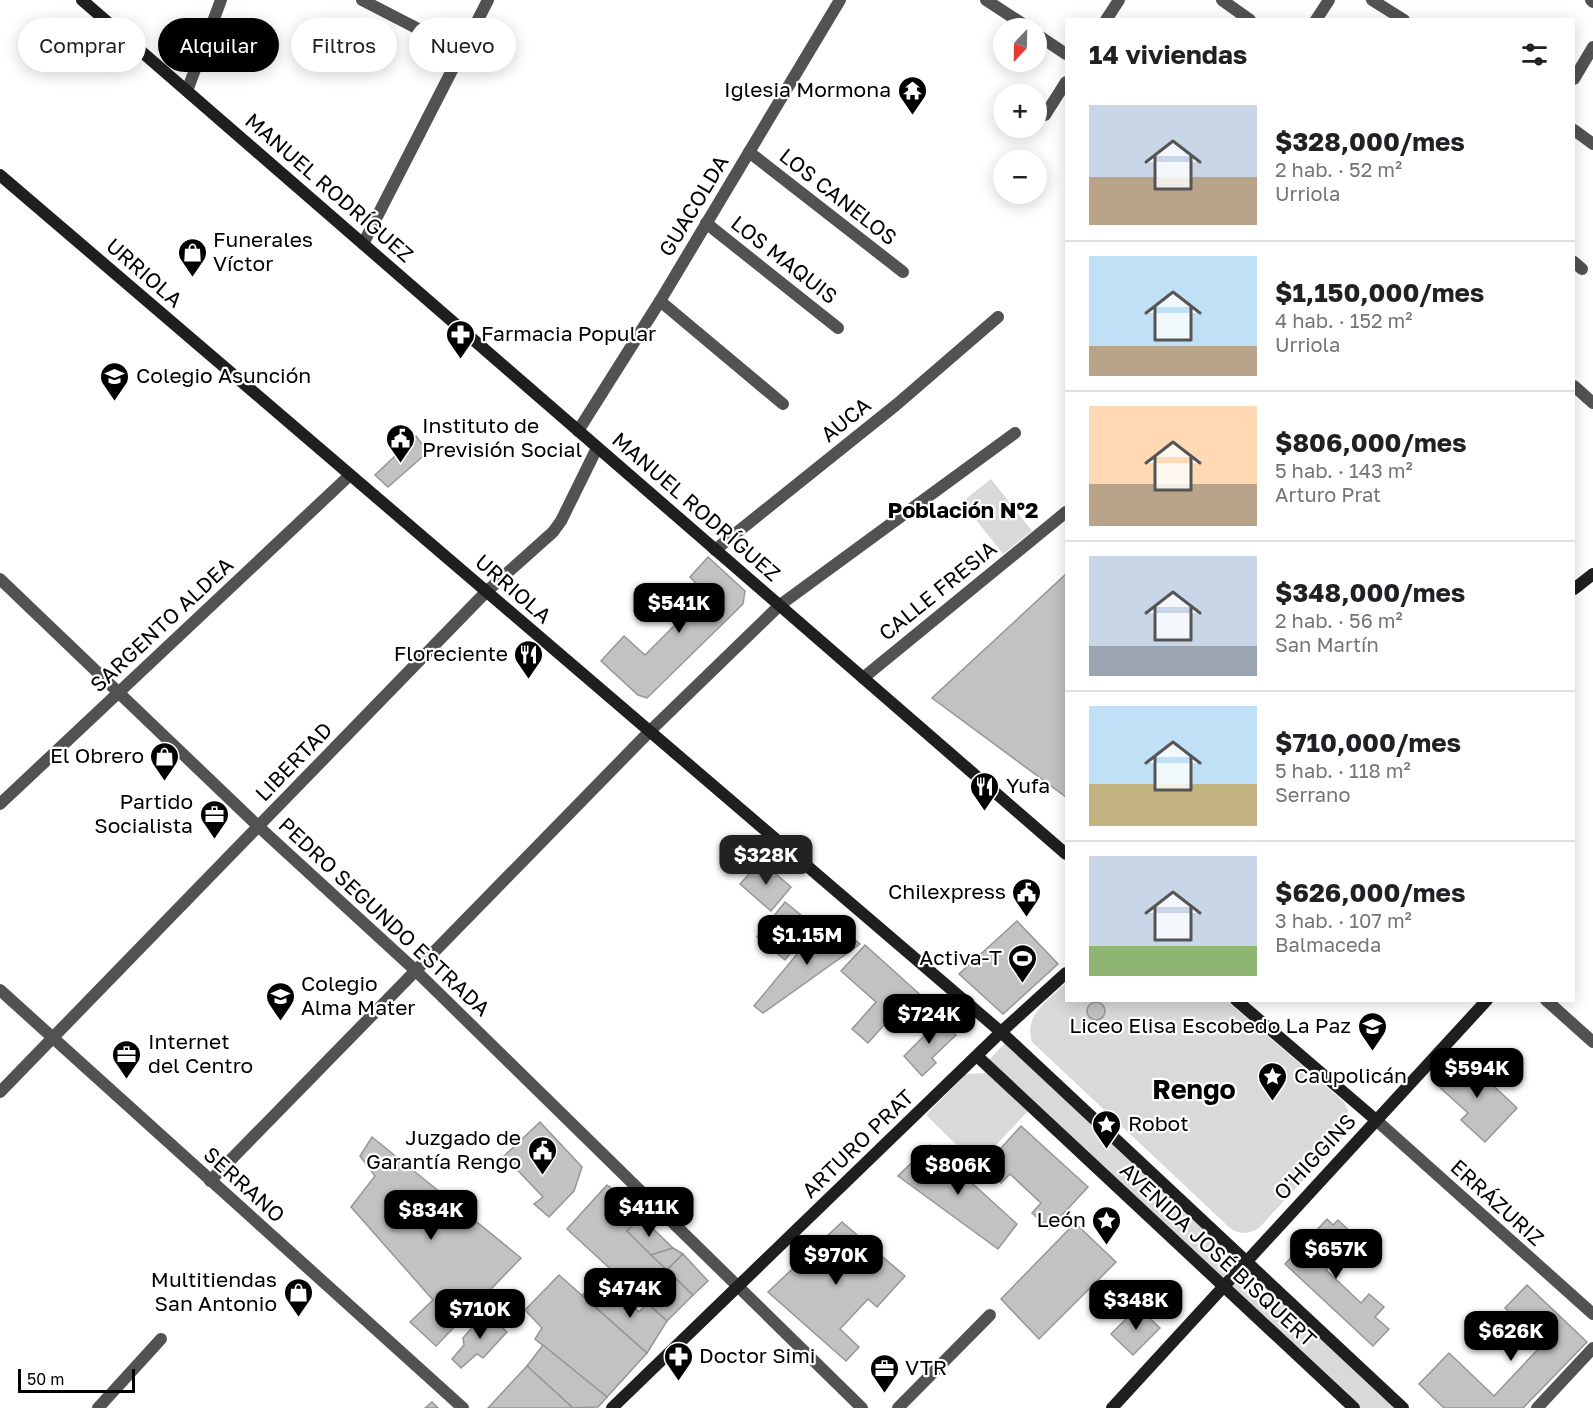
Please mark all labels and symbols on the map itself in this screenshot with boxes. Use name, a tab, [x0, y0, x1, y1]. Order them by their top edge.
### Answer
north arrow	[993, 18, 1047, 72]
temple icon: Iglesia Mormona	[896, 74, 928, 116]
place label: Iglesia Mormona	[724, 76, 891, 102]
street label: MANUEL RODRÍGUEZ	[240, 107, 419, 267]
street label: LOS CANELOS	[775, 142, 903, 250]
street label: GUACOLDA	[653, 150, 733, 261]
street label: LOS MAQUIS	[726, 210, 843, 309]
place label: Funerales Víctor	[213, 226, 313, 276]
street label: URRIOLA	[101, 232, 188, 312]
shop icon: Funerales Víctor	[176, 236, 208, 278]
pharmacy icon: Farmacia Popular	[444, 318, 476, 360]
place label: Farmacia Popular	[481, 320, 656, 346]
school or university icon: Colegio Asunción	[99, 360, 131, 402]
place label: Colegio Asunción	[136, 362, 311, 388]
street label: AUCA	[815, 391, 876, 447]
place label: Instituto de Previsión Social	[422, 412, 582, 462]
public building icon: Instituto de Previsión Social	[385, 422, 417, 464]
street label: MANUEL RODRÍGUEZ	[607, 426, 786, 586]
district label: Población N°2	[888, 496, 1038, 523]
street label: CALLE FRESIA	[873, 535, 1001, 646]
street label: URRIOLA	[470, 548, 557, 628]
street label: SARGENTO ALDEA	[84, 551, 238, 697]
pin: $541K	[637, 583, 721, 634]
restaurant icon: Floreciente	[513, 638, 545, 680]
place label: Floreciente	[394, 640, 508, 666]
street label: LIBERTAD	[249, 716, 337, 806]
shop icon: El Obrero	[149, 740, 181, 782]
place label: El Obrero	[50, 742, 144, 768]
restaurant icon: Yufa	[969, 770, 1001, 812]
place label: Yufa	[1006, 772, 1050, 798]
place label: Partido Socialista	[94, 788, 193, 838]
office icon: Partido Socialista	[198, 798, 230, 840]
street label: PEDRO SEGUNDO ESTRADA	[273, 811, 496, 1021]
pin: $328K	[724, 835, 808, 886]
public building icon: Chilexpress	[1011, 876, 1043, 918]
place label: Chilexpress	[888, 878, 1006, 904]
pin: $1.15M	[758, 915, 856, 966]
sports icon: Activa-T	[1007, 942, 1039, 984]
place label: Activa-T	[919, 944, 1002, 970]
place label: Colegio Alma Mater	[301, 970, 416, 1020]
school or university icon: Colegio Alma Mater	[264, 980, 296, 1022]
pin: $724K	[887, 994, 971, 1045]
school or university icon: Liceo Elisa Escobedo La Paz	[1356, 1010, 1388, 1052]
place label: Liceo Elisa Escobedo La Paz	[1069, 1012, 1351, 1038]
place label: Internet del Centro	[148, 1028, 253, 1078]
office icon: Internet del Centro	[111, 1038, 143, 1080]
pin: $594K	[1435, 1048, 1519, 1099]
place icon: Caupolicán	[1257, 1060, 1289, 1102]
place label: Caupolicán	[1294, 1062, 1407, 1088]
district label: Rengo	[1152, 1073, 1236, 1105]
street label: ARTURO PRAT	[796, 1084, 918, 1203]
place icon: Robot	[1091, 1108, 1123, 1150]
street label: O'HIGGINS	[1268, 1108, 1361, 1205]
place label: Robot	[1128, 1110, 1189, 1136]
place label: Juzgado de Garantía Rengo	[366, 1124, 521, 1174]
public building icon: Juzgado de Garantía Rengo	[526, 1134, 558, 1176]
street label: SERRANO	[199, 1141, 291, 1228]
pin: $806K	[916, 1145, 1000, 1196]
street label: ERRÁZURIZ	[1446, 1154, 1550, 1251]
street label: AVENIDA JOSÉ BISQUERT	[1115, 1157, 1322, 1352]
pin: $411K	[607, 1187, 691, 1238]
pin: $834K	[389, 1190, 473, 1241]
place icon: León	[1091, 1204, 1123, 1246]
place label: León	[1037, 1206, 1086, 1232]
pin: $657K	[1294, 1229, 1378, 1280]
pin: $970K	[794, 1235, 878, 1286]
place label: Multitiendas San Antonio	[151, 1266, 277, 1316]
pin: $474K	[588, 1268, 672, 1319]
shop icon: Multitiendas San Antonio	[282, 1276, 314, 1318]
pin: $348K	[1094, 1280, 1178, 1331]
pin: $710K	[438, 1289, 522, 1340]
pin: $626K	[1469, 1311, 1553, 1362]
pharmacy icon: Doctor Simi	[662, 1340, 694, 1382]
place label: Doctor Simi	[699, 1342, 815, 1368]
office icon: VTR	[868, 1352, 900, 1394]
place label: VTR	[905, 1354, 947, 1380]
scale bar	[18, 1366, 135, 1394]

